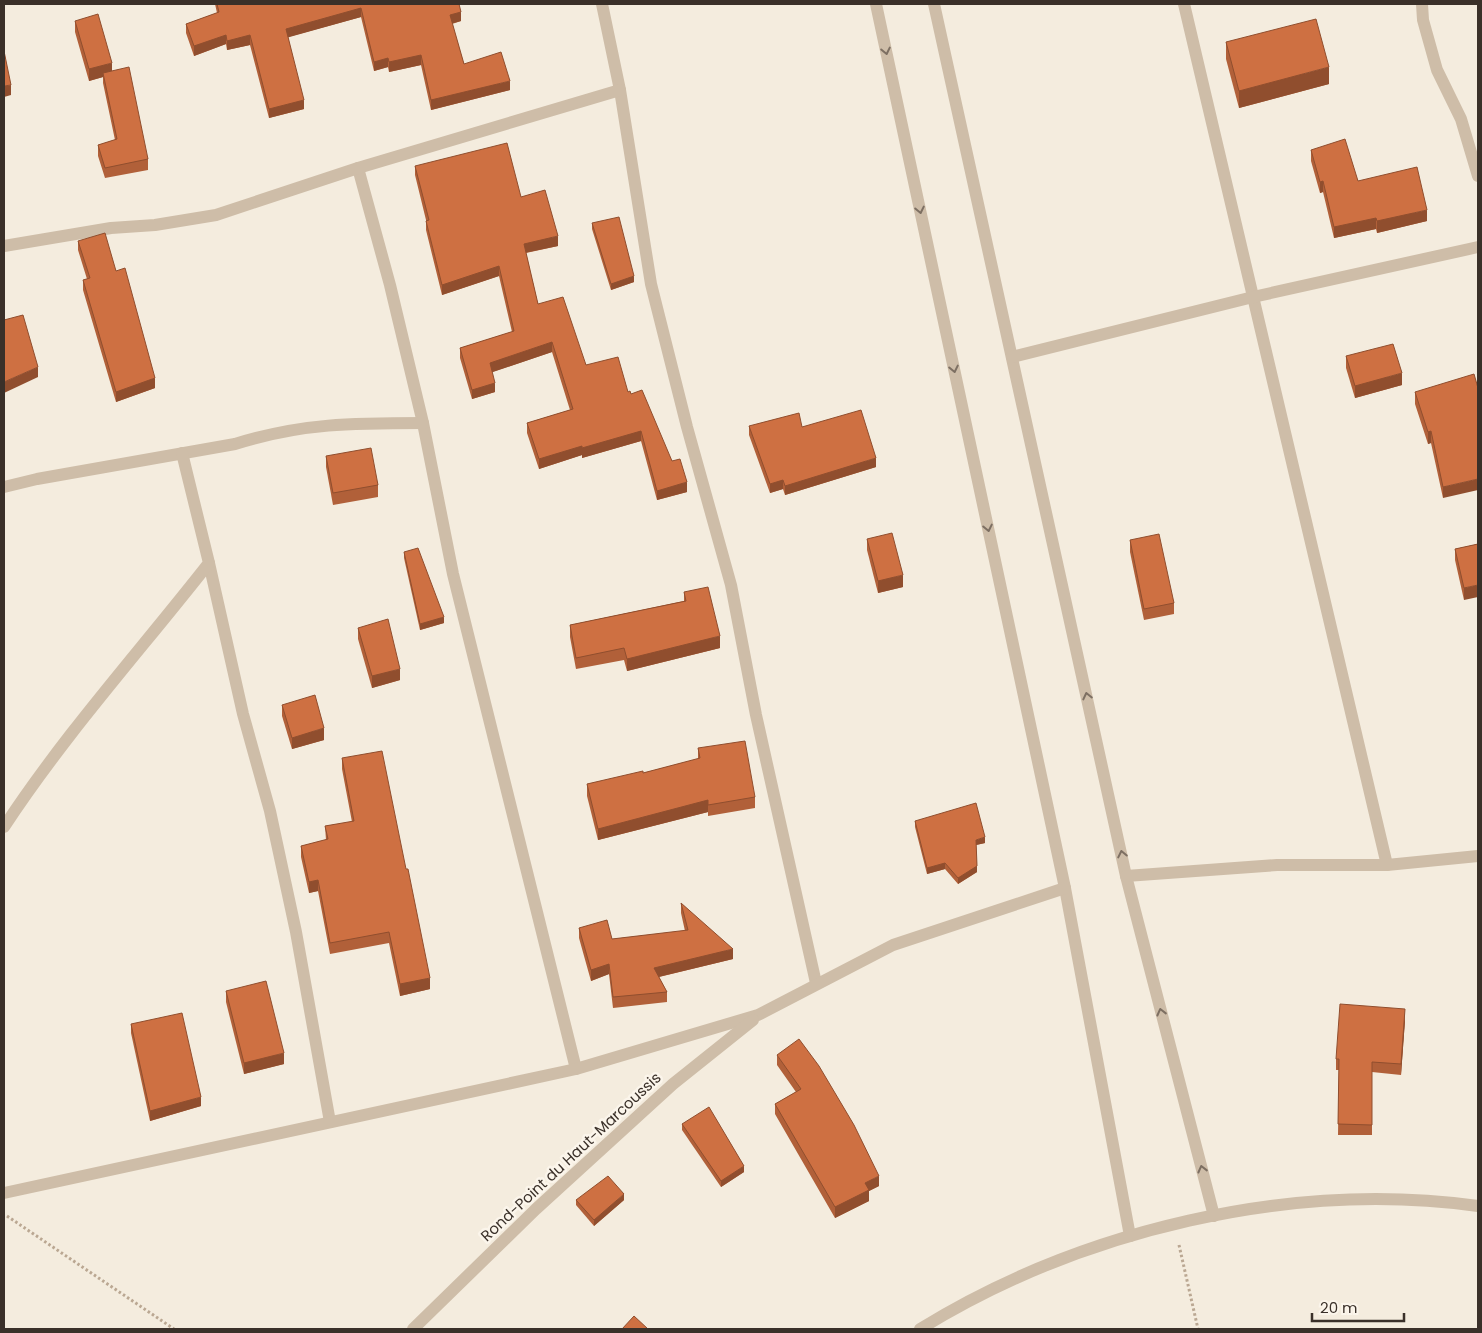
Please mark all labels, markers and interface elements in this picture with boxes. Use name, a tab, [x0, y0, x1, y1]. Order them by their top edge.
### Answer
one-way arrow	[881, 47, 891, 56]
one-way arrow	[914, 206, 925, 215]
one-way arrow	[948, 365, 959, 374]
one-way arrow	[982, 524, 993, 533]
one-way arrow	[1082, 691, 1093, 700]
one-way arrow	[1117, 850, 1127, 859]
one-way arrow	[1156, 1007, 1167, 1016]
street label: Rond-Point du Haut-Marcoussis	[476, 1067, 666, 1246]
one-way arrow	[1197, 1165, 1208, 1174]
scale bar	[1312, 1290, 1404, 1322]
text: 20 m	[1320, 1297, 1358, 1318]

